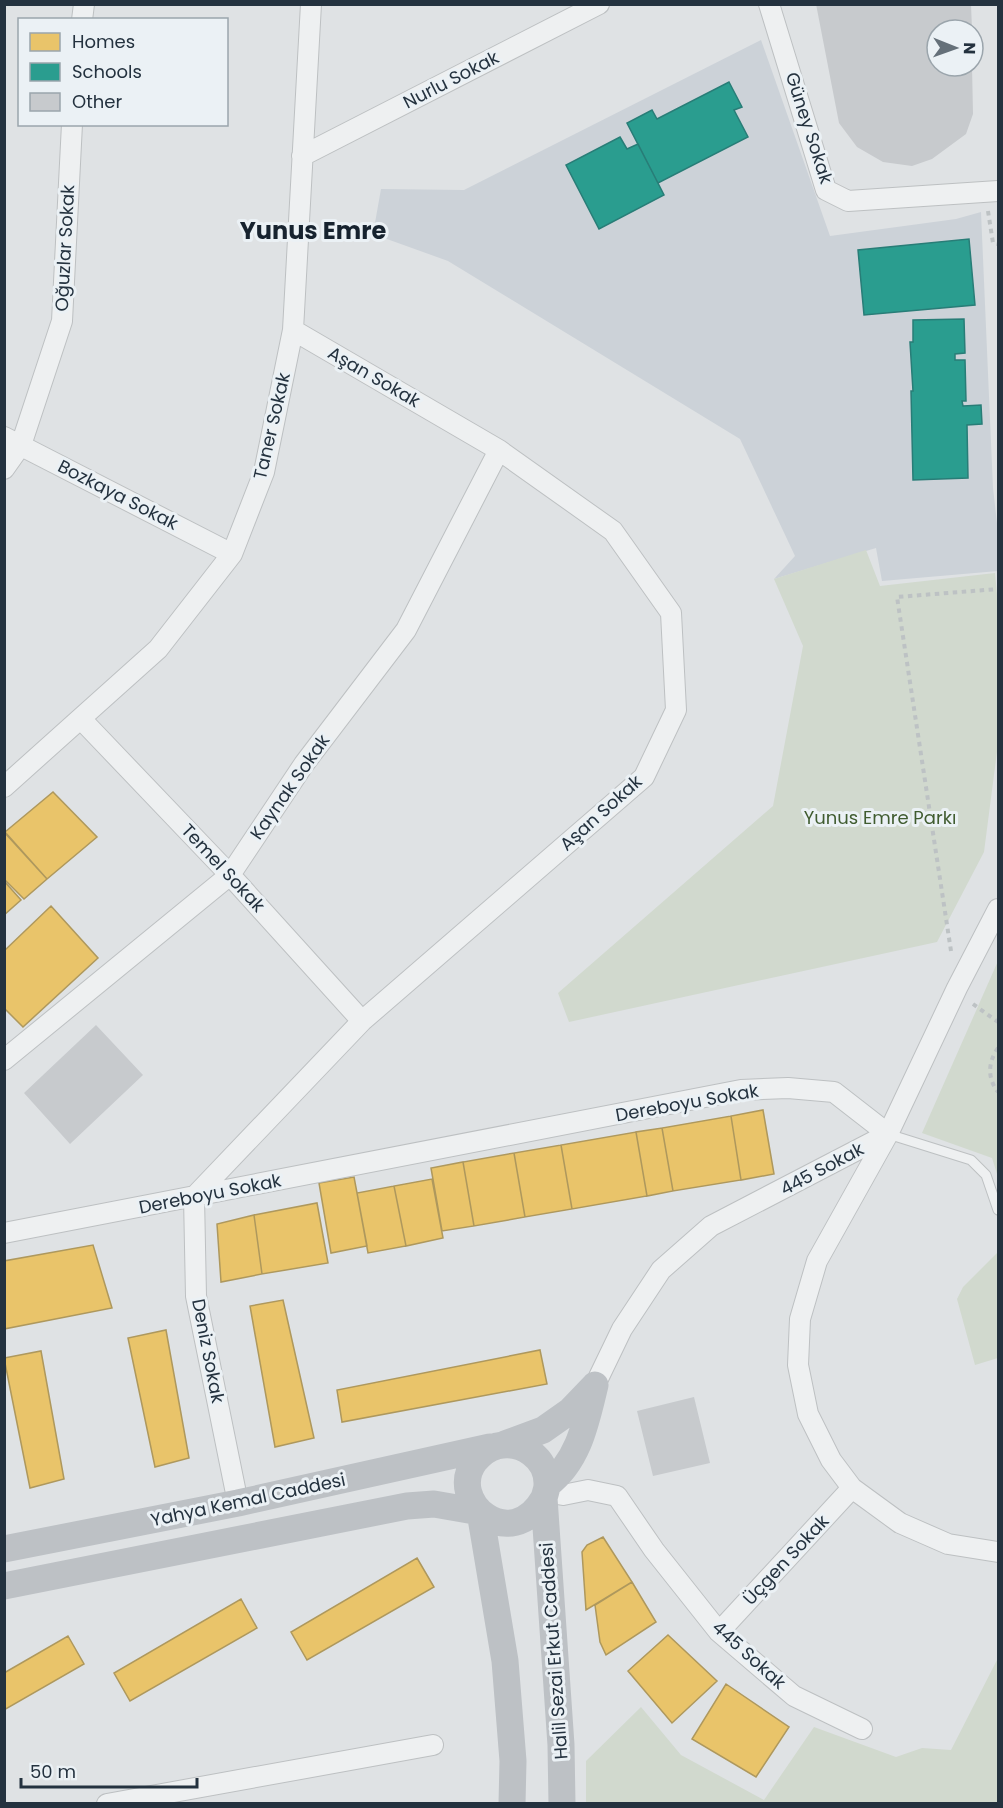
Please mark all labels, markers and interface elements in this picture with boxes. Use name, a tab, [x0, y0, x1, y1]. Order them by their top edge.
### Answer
legend	[18, 18, 228, 126]
north arrow	[925, 18, 985, 78]
text: Homes	[72, 29, 135, 54]
text: N	[958, 42, 981, 54]
street label: Nurlu Sokak	[399, 44, 504, 114]
text: Schools	[72, 59, 142, 84]
street label: Güney Sokak	[780, 69, 840, 188]
text: Other	[72, 89, 122, 114]
street label: Oğuzlar Sokak	[49, 183, 80, 312]
district label: Yunus Emre	[240, 214, 386, 247]
street label: Aşan Sokak	[323, 340, 426, 413]
street label: Taner Sokak	[247, 369, 296, 482]
street label: Bozkaya Sokak	[54, 453, 183, 536]
street label: Kaynak Sokak	[244, 728, 336, 845]
street label: Aşan Sokak	[554, 768, 648, 856]
park label: Yunus Emre Parkı	[804, 805, 956, 830]
street label: Temel Sokak	[176, 818, 271, 918]
street label: Dereboyu Sokak	[613, 1078, 761, 1127]
street label: 445 Sokak	[775, 1136, 869, 1201]
street label: Dereboyu Sokak	[136, 1167, 284, 1220]
street label: Deniz Sokak	[186, 1297, 231, 1406]
street label: Yahya Kemal Caddesi	[148, 1467, 348, 1532]
street label: Üçgen Sokak	[737, 1508, 835, 1610]
street label: Halil Sezai Erkut Caddesi	[533, 1542, 574, 1760]
street label: 445 Sokak	[707, 1615, 792, 1695]
scale bar	[21, 1751, 196, 1789]
text: 50 m	[30, 1759, 76, 1784]

